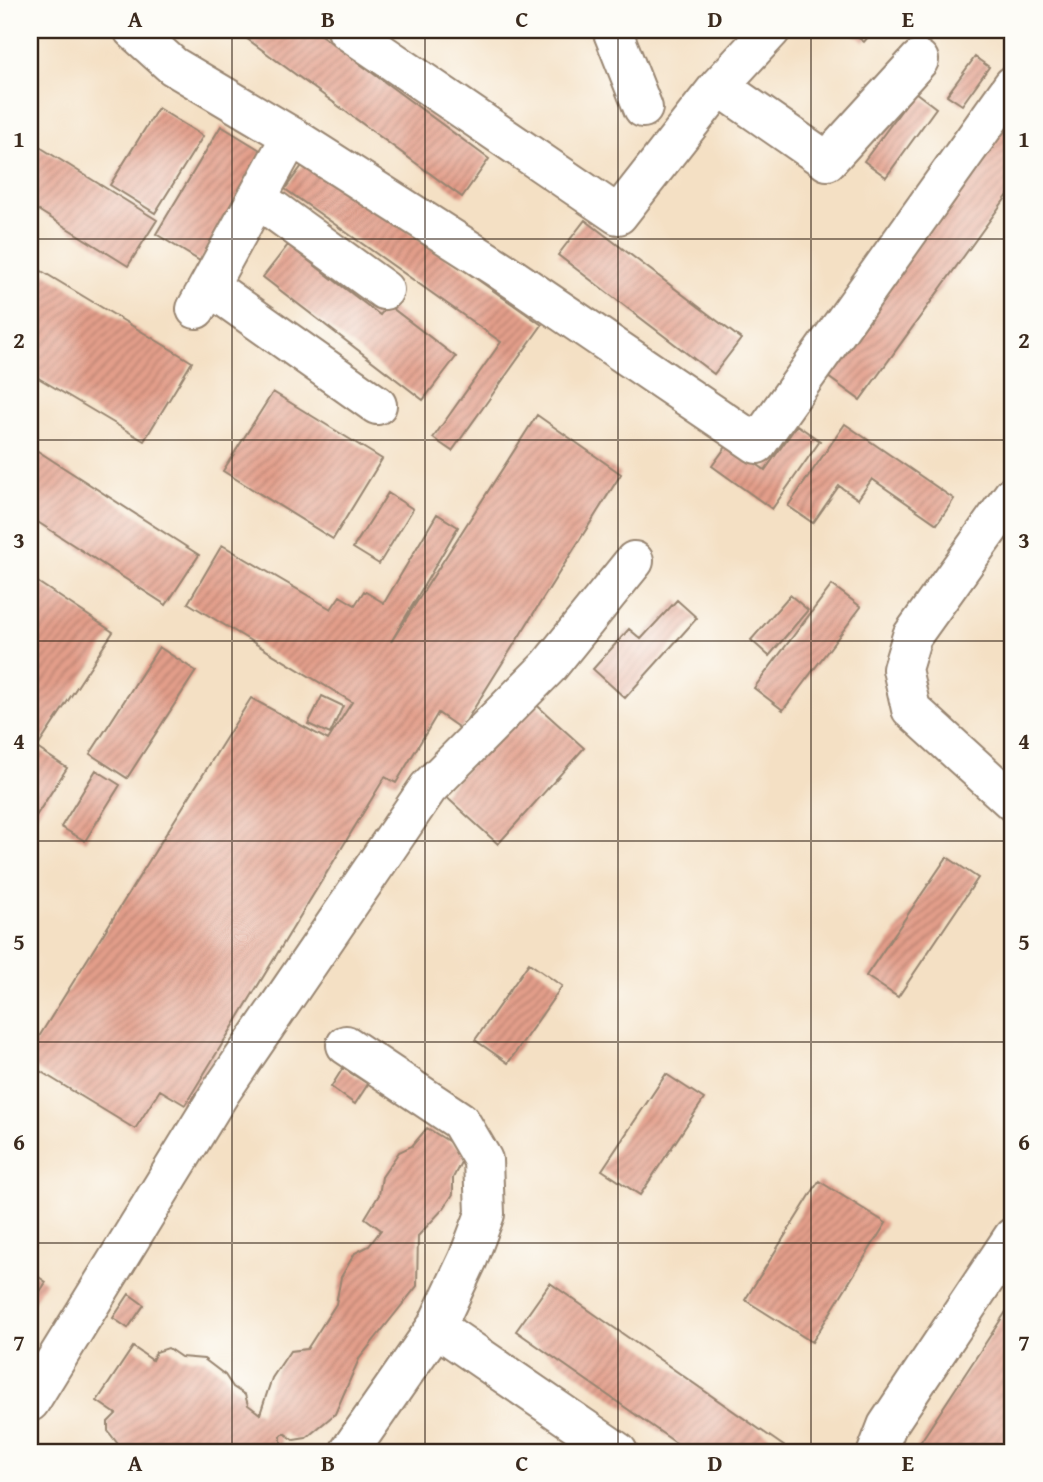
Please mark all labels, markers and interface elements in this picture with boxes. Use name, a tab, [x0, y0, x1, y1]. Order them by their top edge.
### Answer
text: A	[128, 2, 143, 35]
text: B	[321, 2, 335, 35]
text: C	[515, 2, 529, 35]
text: D	[708, 2, 723, 35]
text: E	[902, 2, 914, 35]
text: 1	[13, 122, 25, 155]
text: 1	[1018, 122, 1030, 155]
text: 2	[13, 323, 25, 356]
text: 2	[1018, 323, 1030, 356]
text: 3	[13, 523, 25, 556]
text: 3	[1018, 523, 1030, 556]
text: 4	[13, 724, 25, 757]
text: 4	[1018, 724, 1030, 757]
text: 5	[13, 925, 25, 958]
text: 5	[1018, 925, 1030, 958]
text: 6	[13, 1125, 25, 1158]
text: 6	[1018, 1125, 1030, 1158]
text: 7	[13, 1326, 25, 1359]
text: 7	[1018, 1326, 1030, 1359]
text: A	[128, 1446, 143, 1479]
text: B	[321, 1446, 335, 1479]
text: C	[515, 1446, 529, 1479]
text: D	[708, 1446, 723, 1479]
text: E	[902, 1446, 914, 1479]

